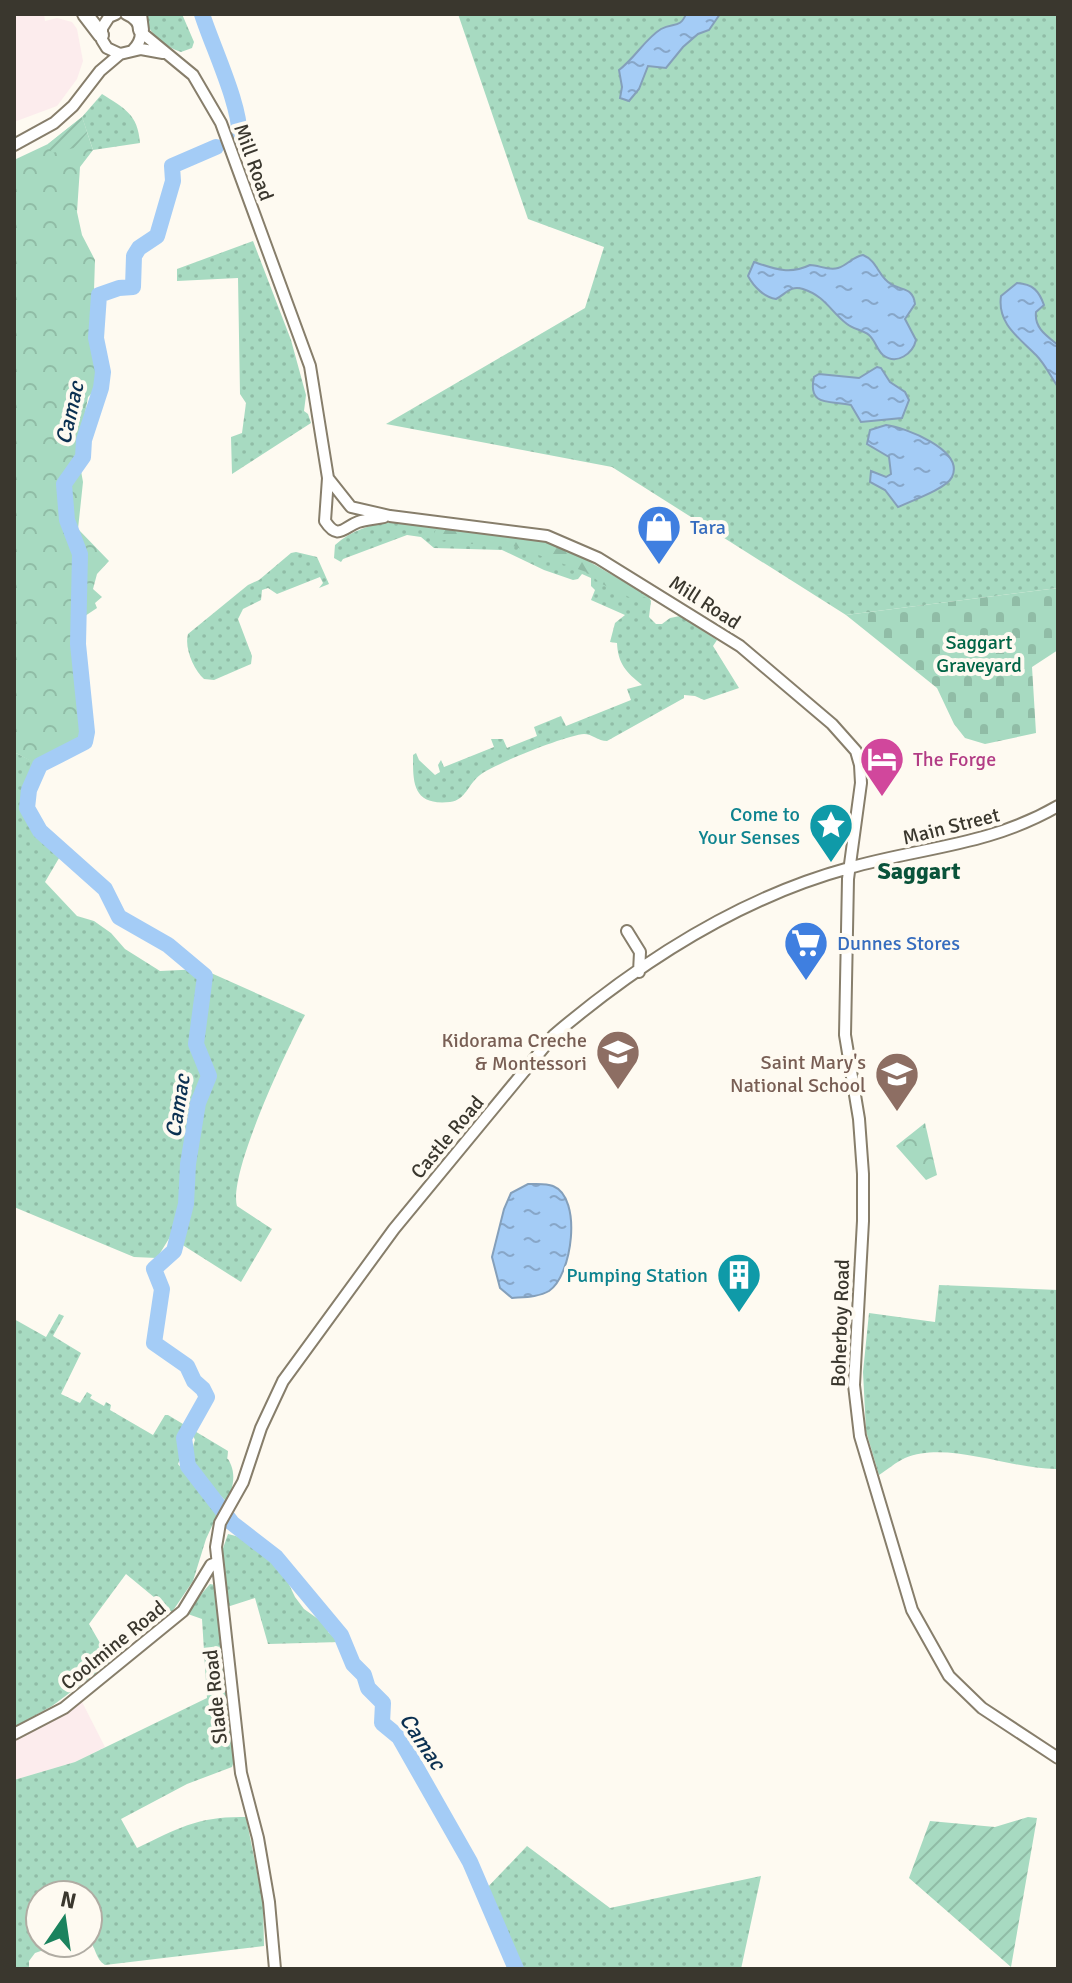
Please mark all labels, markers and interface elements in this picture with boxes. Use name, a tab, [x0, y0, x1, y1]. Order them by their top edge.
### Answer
street label: Mill Road	[228, 120, 279, 204]
water label: Camac	[49, 378, 90, 447]
shop icon: Tara	[635, 503, 683, 566]
place label: Tara	[690, 515, 726, 540]
street label: Mill Road	[664, 570, 745, 635]
park label: Saggart Graveyard	[936, 630, 1022, 678]
hotel icon: The Forge	[858, 735, 906, 798]
place label: The Forge	[913, 747, 996, 772]
place icon: Come to Your Senses	[807, 801, 855, 864]
place label: Come to Your Senses	[698, 802, 800, 850]
street label: Main Street	[900, 802, 1002, 851]
district label: Saggart	[877, 856, 961, 886]
supermarket icon: Dunnes Stores	[782, 919, 830, 982]
place label: Dunnes Stores	[837, 931, 960, 956]
place label: Kidorama Creche & Montessori	[441, 1028, 587, 1076]
school or university icon: Kidorama Creche & Montessori	[594, 1028, 642, 1091]
place label: Saint Mary's National School	[730, 1050, 866, 1098]
school or university icon: Saint Mary's National School	[873, 1050, 921, 1113]
water label: Camac	[159, 1071, 196, 1139]
street label: Castle Road	[405, 1091, 489, 1184]
building icon: Pumping Station	[715, 1251, 763, 1314]
street label: Boherboy Road	[826, 1259, 855, 1387]
place label: Pumping Station	[566, 1263, 708, 1288]
street label: Coolmine Road	[56, 1595, 171, 1695]
street label: Slade Road	[198, 1648, 233, 1745]
water label: Camac	[394, 1708, 452, 1776]
north arrow	[24, 1879, 104, 1959]
text: N	[58, 1885, 79, 1915]

